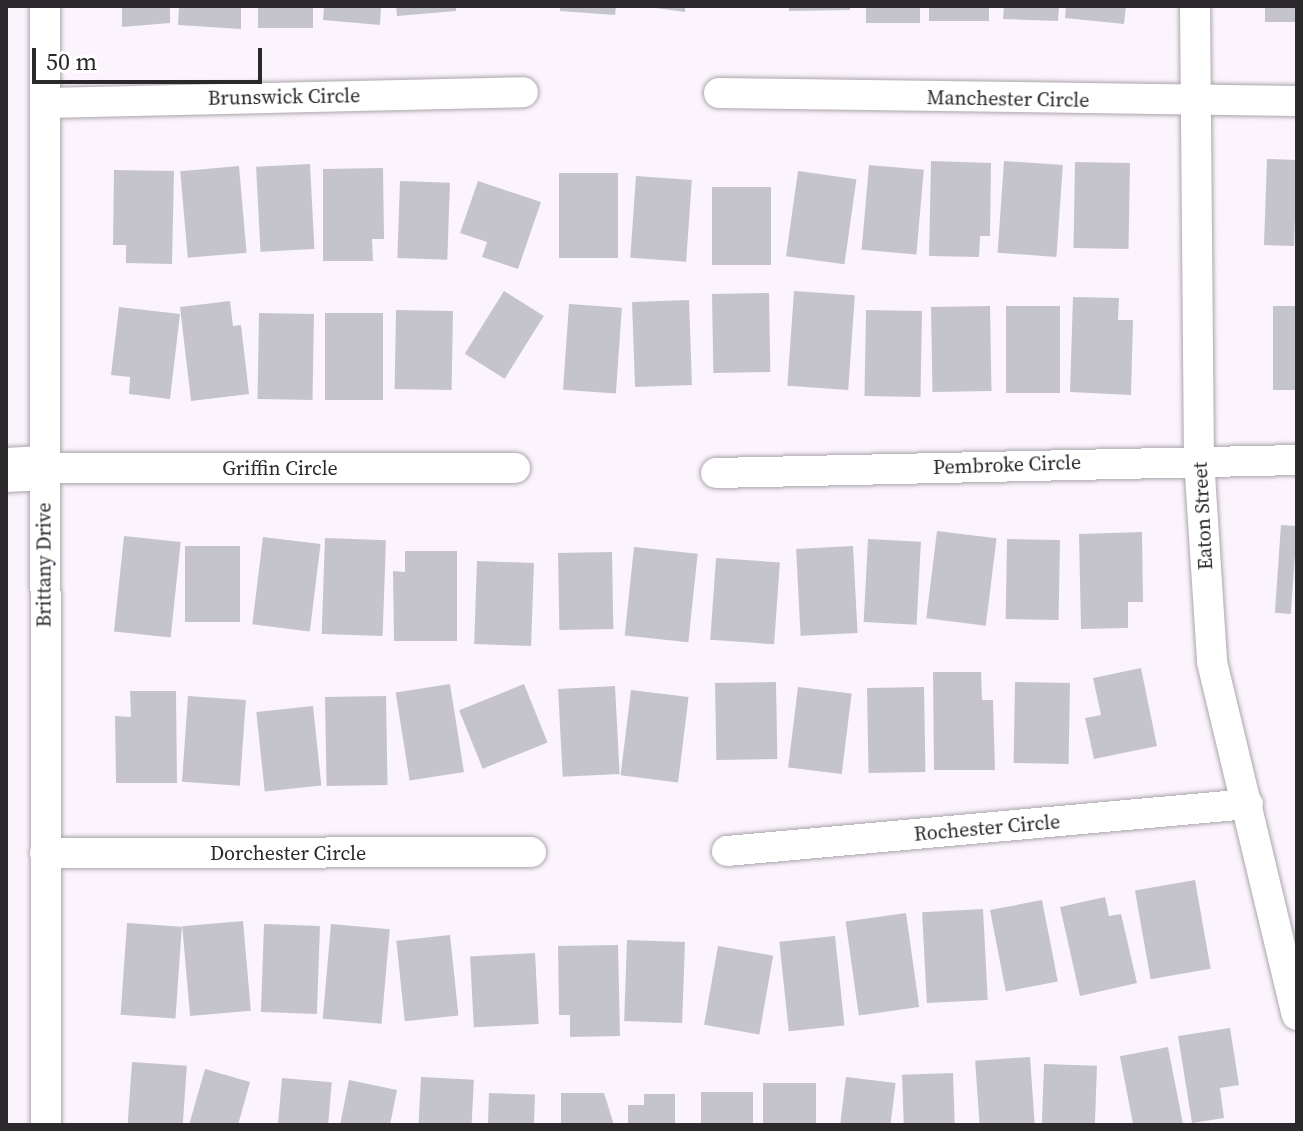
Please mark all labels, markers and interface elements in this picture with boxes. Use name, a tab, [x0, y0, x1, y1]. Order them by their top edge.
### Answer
scale bar	[36, 32, 266, 82]
text: 50 m	[46, 45, 97, 78]
street label: Brunswick Circle	[208, 84, 360, 110]
street label: Manchester Circle	[926, 86, 1090, 112]
street label: Pembroke Circle	[933, 450, 1081, 480]
street label: Griffin Circle	[222, 456, 338, 480]
street label: Eaton Street	[1188, 461, 1218, 571]
street label: Brittany Drive	[32, 503, 56, 627]
street label: Rochester Circle	[913, 810, 1061, 846]
street label: Dorchester Circle	[210, 841, 366, 865]

